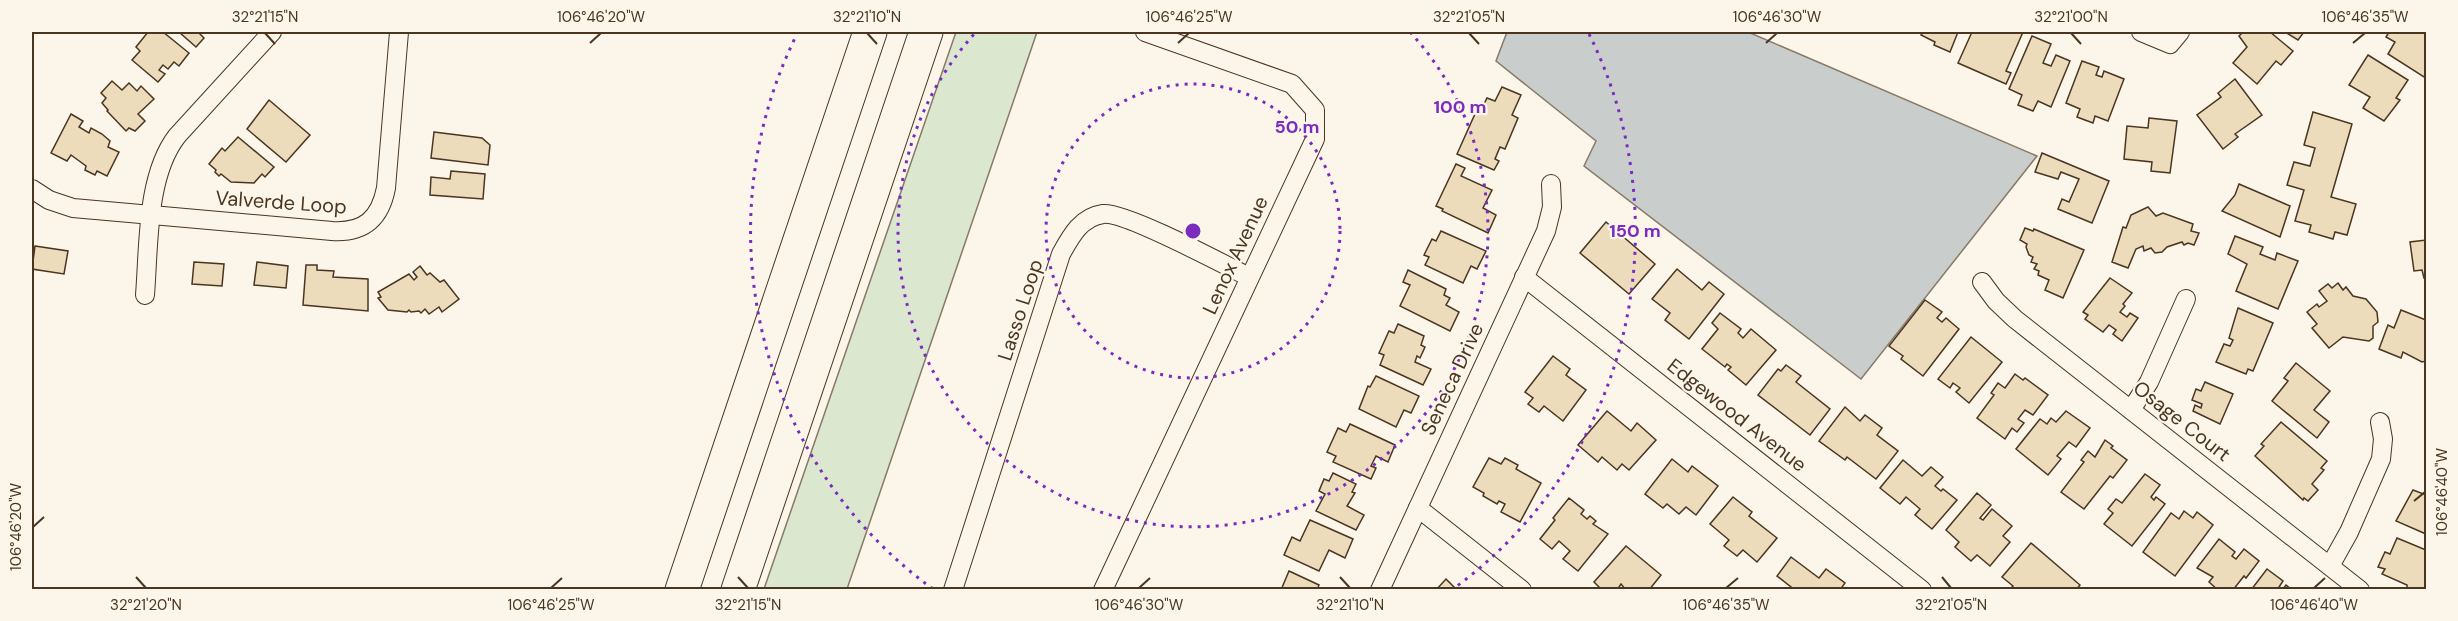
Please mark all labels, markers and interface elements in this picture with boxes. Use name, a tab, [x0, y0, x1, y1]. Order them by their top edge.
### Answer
text: 32°21'15"N	[232, 7, 298, 27]
text: 106°46'20"W	[557, 7, 645, 27]
text: 32°21'10"N	[833, 7, 901, 27]
text: 106°46'25"W	[1146, 7, 1233, 27]
text: 32°21'05"N	[1433, 7, 1505, 27]
text: 106°46'30"W	[1733, 7, 1822, 27]
text: 32°21'00"N	[2034, 7, 2108, 27]
text: 106°46'35"W	[2321, 7, 2409, 27]
text: 100 m	[1433, 95, 1487, 119]
text: 50 m	[1274, 115, 1320, 139]
street label: Valverde Loop	[214, 184, 348, 220]
street label: Lenox Avenue	[1196, 192, 1274, 318]
text: 150 m	[1609, 219, 1661, 243]
centre of rings	[1183, 221, 1203, 241]
street label: Lasso Loop	[991, 256, 1049, 364]
street label: Seneca Drive	[1415, 319, 1489, 439]
street label: Edgewood Avenue	[1662, 352, 1812, 478]
street label: Osage Court	[2128, 375, 2236, 467]
text: 106°46'40"W	[2432, 448, 2452, 536]
text: 106°46'20"W	[6, 483, 26, 571]
text: 32°21'20"N	[110, 595, 182, 615]
text: 106°46'25"W	[508, 595, 595, 615]
text: 32°21'15"N	[715, 595, 781, 615]
text: 106°46'30"W	[1095, 595, 1184, 615]
text: 32°21'10"N	[1316, 595, 1384, 615]
text: 106°46'35"W	[1682, 595, 1770, 615]
text: 32°21'05"N	[1915, 595, 1987, 615]
text: 106°46'40"W	[2270, 595, 2358, 615]

